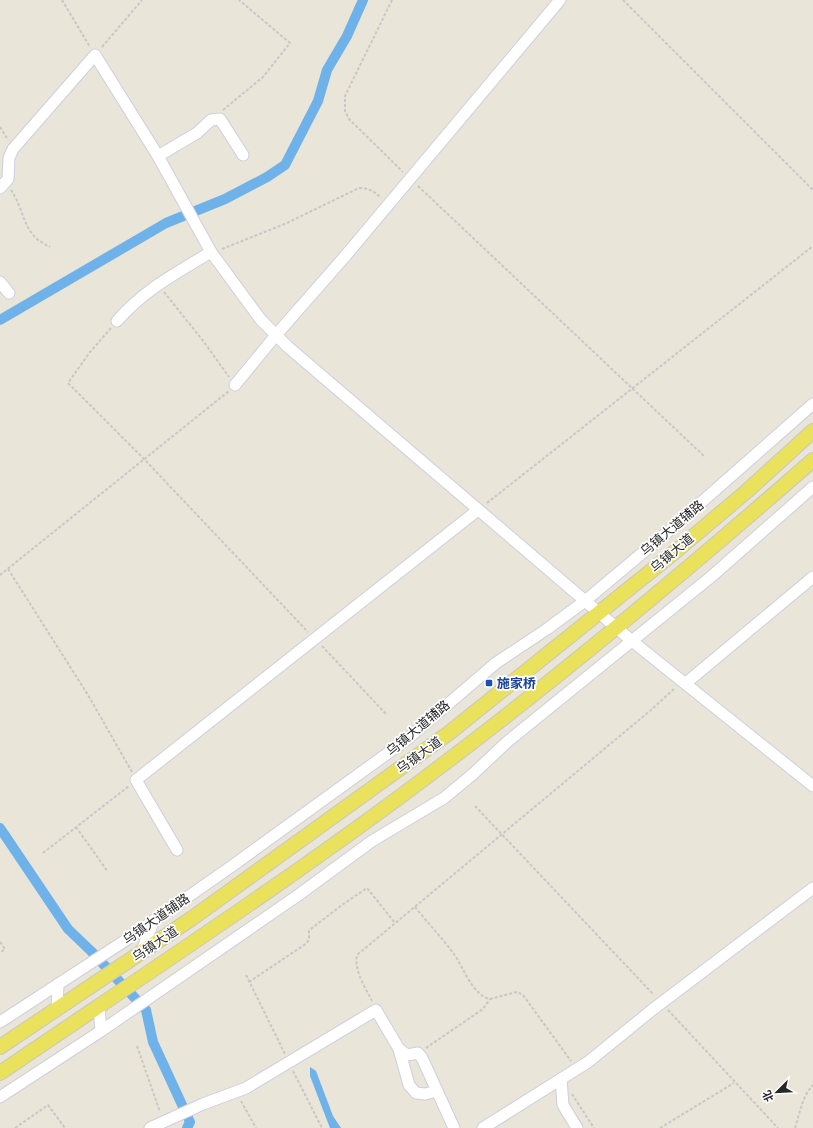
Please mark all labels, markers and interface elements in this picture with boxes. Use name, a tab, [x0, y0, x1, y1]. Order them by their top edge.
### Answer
street label: 乌镇大道辅路	[637, 497, 707, 559]
street label: 乌镇大道	[647, 530, 697, 576]
place label: 施家桥	[497, 674, 536, 693]
marker: 施家桥	[484, 678, 494, 688]
street label: 乌镇大道辅路	[383, 697, 453, 759]
street label: 乌镇大道	[393, 733, 445, 777]
street label: 乌镇大道辅路	[120, 890, 192, 948]
street label: 乌镇大道	[129, 923, 181, 965]
north arrow	[757, 1072, 797, 1112]
text: 北	[758, 1088, 777, 1104]

